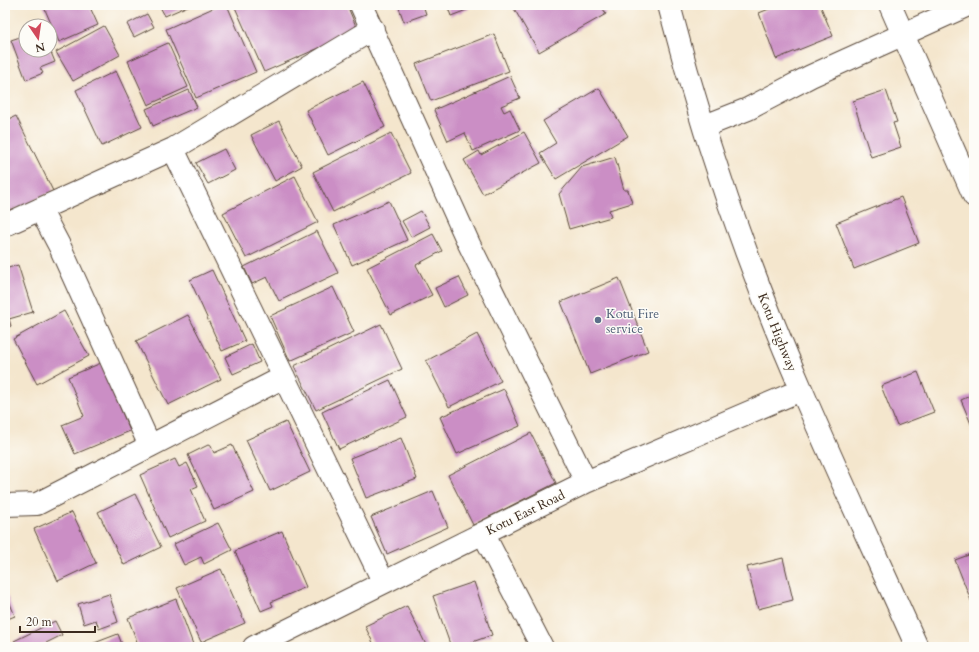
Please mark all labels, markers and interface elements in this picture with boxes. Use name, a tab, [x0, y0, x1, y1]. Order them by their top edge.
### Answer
north arrow	[18, 18, 58, 58]
text: N	[33, 39, 46, 56]
street label: Kotu Highway	[753, 290, 801, 374]
place label: Kotu Fire service	[606, 305, 659, 338]
marker: Kotu Fire service	[593, 315, 603, 325]
street label: Kotu East Road	[483, 486, 568, 540]
scale bar	[20, 608, 95, 634]
text: 20 m	[26, 614, 53, 630]

